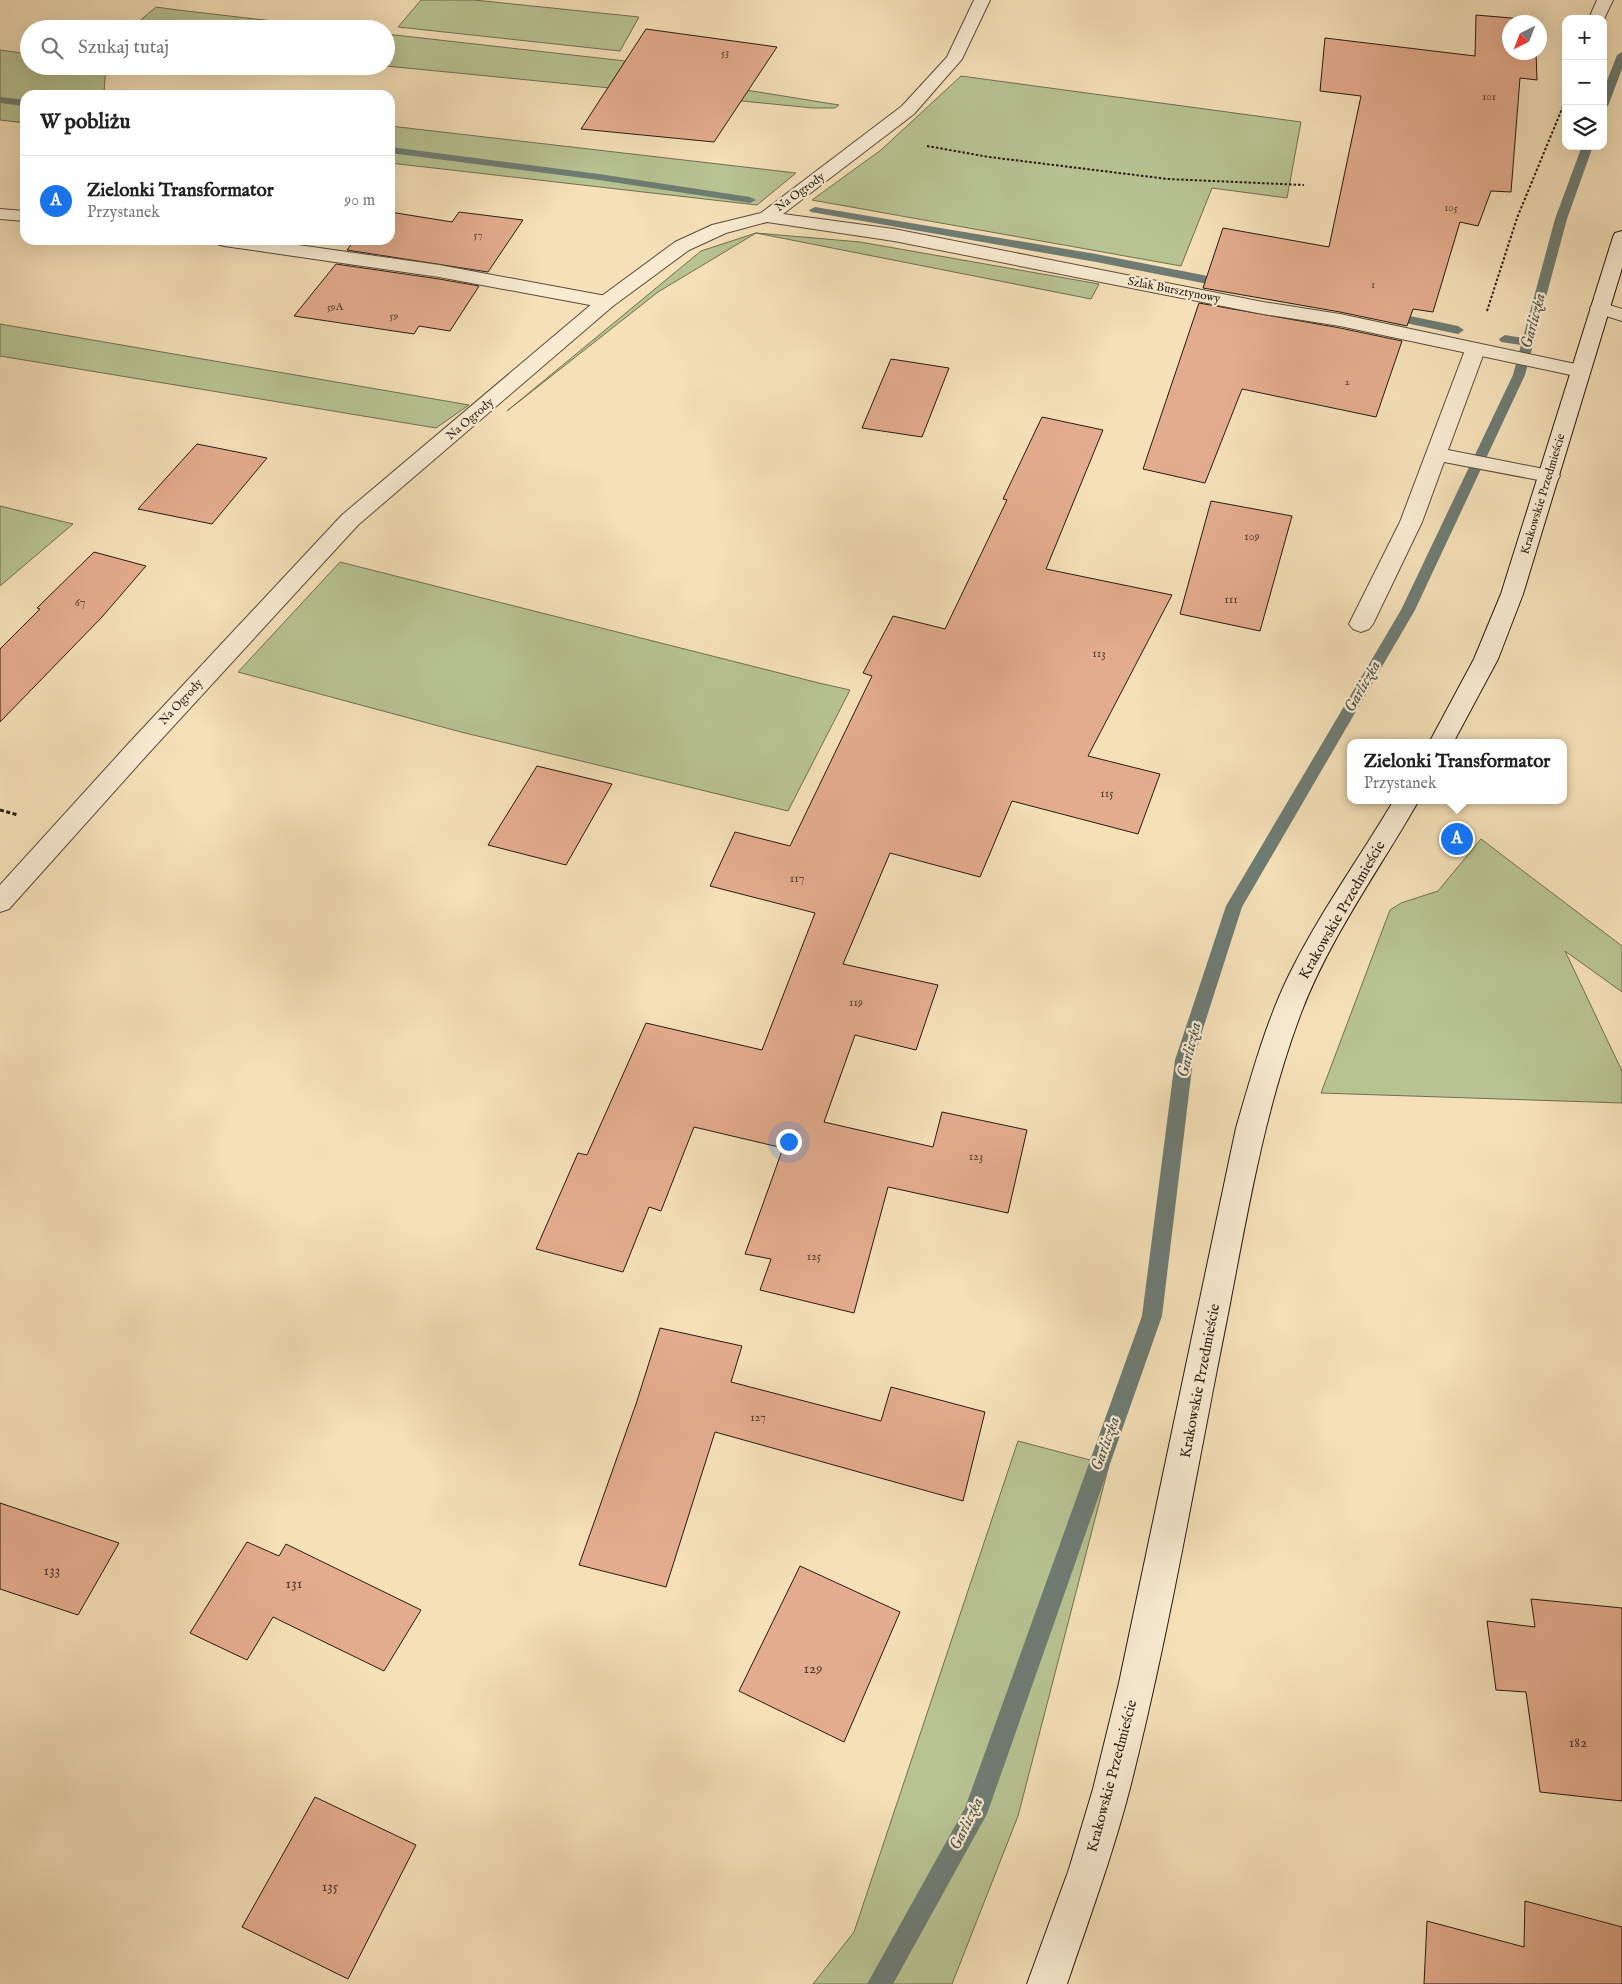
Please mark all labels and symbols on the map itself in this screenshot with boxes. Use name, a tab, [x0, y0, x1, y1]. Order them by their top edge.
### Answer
north arrow	[1502, 15, 1547, 60]
house number: 53	[721, 46, 729, 60]
house number: 101	[1482, 90, 1496, 104]
street label: Na Ogrody	[772, 169, 828, 215]
house number: 105	[1444, 201, 1458, 215]
house number: 57	[473, 228, 483, 242]
street label: Szlak Bursztynowy	[1126, 274, 1222, 306]
house number: 1	[1371, 278, 1375, 292]
water label: Garliczka	[1517, 291, 1551, 351]
house number: 59A	[327, 300, 344, 314]
house number: 59	[390, 309, 399, 323]
house number: 2	[1344, 375, 1350, 389]
street label: Na Ogrody	[443, 395, 497, 443]
street label: Krakowskie Przedmieście	[1517, 431, 1569, 556]
house number: 109	[1244, 529, 1260, 544]
house number: 111	[1224, 592, 1238, 607]
house number: 67	[75, 595, 85, 610]
house number: 113	[1092, 646, 1106, 661]
water label: Garliczka	[1340, 658, 1386, 716]
street label: Na Ogrody	[156, 676, 206, 728]
house number: 115	[1100, 786, 1114, 801]
pin: A	[1441, 820, 1473, 858]
street label: Krakowskie Przedmieście	[1295, 837, 1390, 983]
house number: 117	[790, 871, 804, 886]
house number: 119	[849, 995, 863, 1010]
water label: Garliczka	[1173, 1020, 1207, 1080]
your location	[776, 1129, 802, 1155]
house number: 123	[969, 1149, 983, 1164]
house number: 125	[807, 1249, 822, 1264]
street label: Krakowskie Przedmieście	[1176, 1302, 1224, 1460]
house number: 127	[750, 1410, 766, 1425]
water label: Garliczka	[1087, 1414, 1125, 1474]
house number: 133	[44, 1561, 60, 1580]
house number: 131	[286, 1574, 302, 1593]
house number: 129	[803, 1659, 823, 1678]
street label: Krakowskie Przedmieście	[1083, 1698, 1142, 1854]
house number: 182	[1569, 1733, 1587, 1752]
water label: Garliczka	[946, 1794, 988, 1854]
house number: 135	[322, 1877, 339, 1896]

